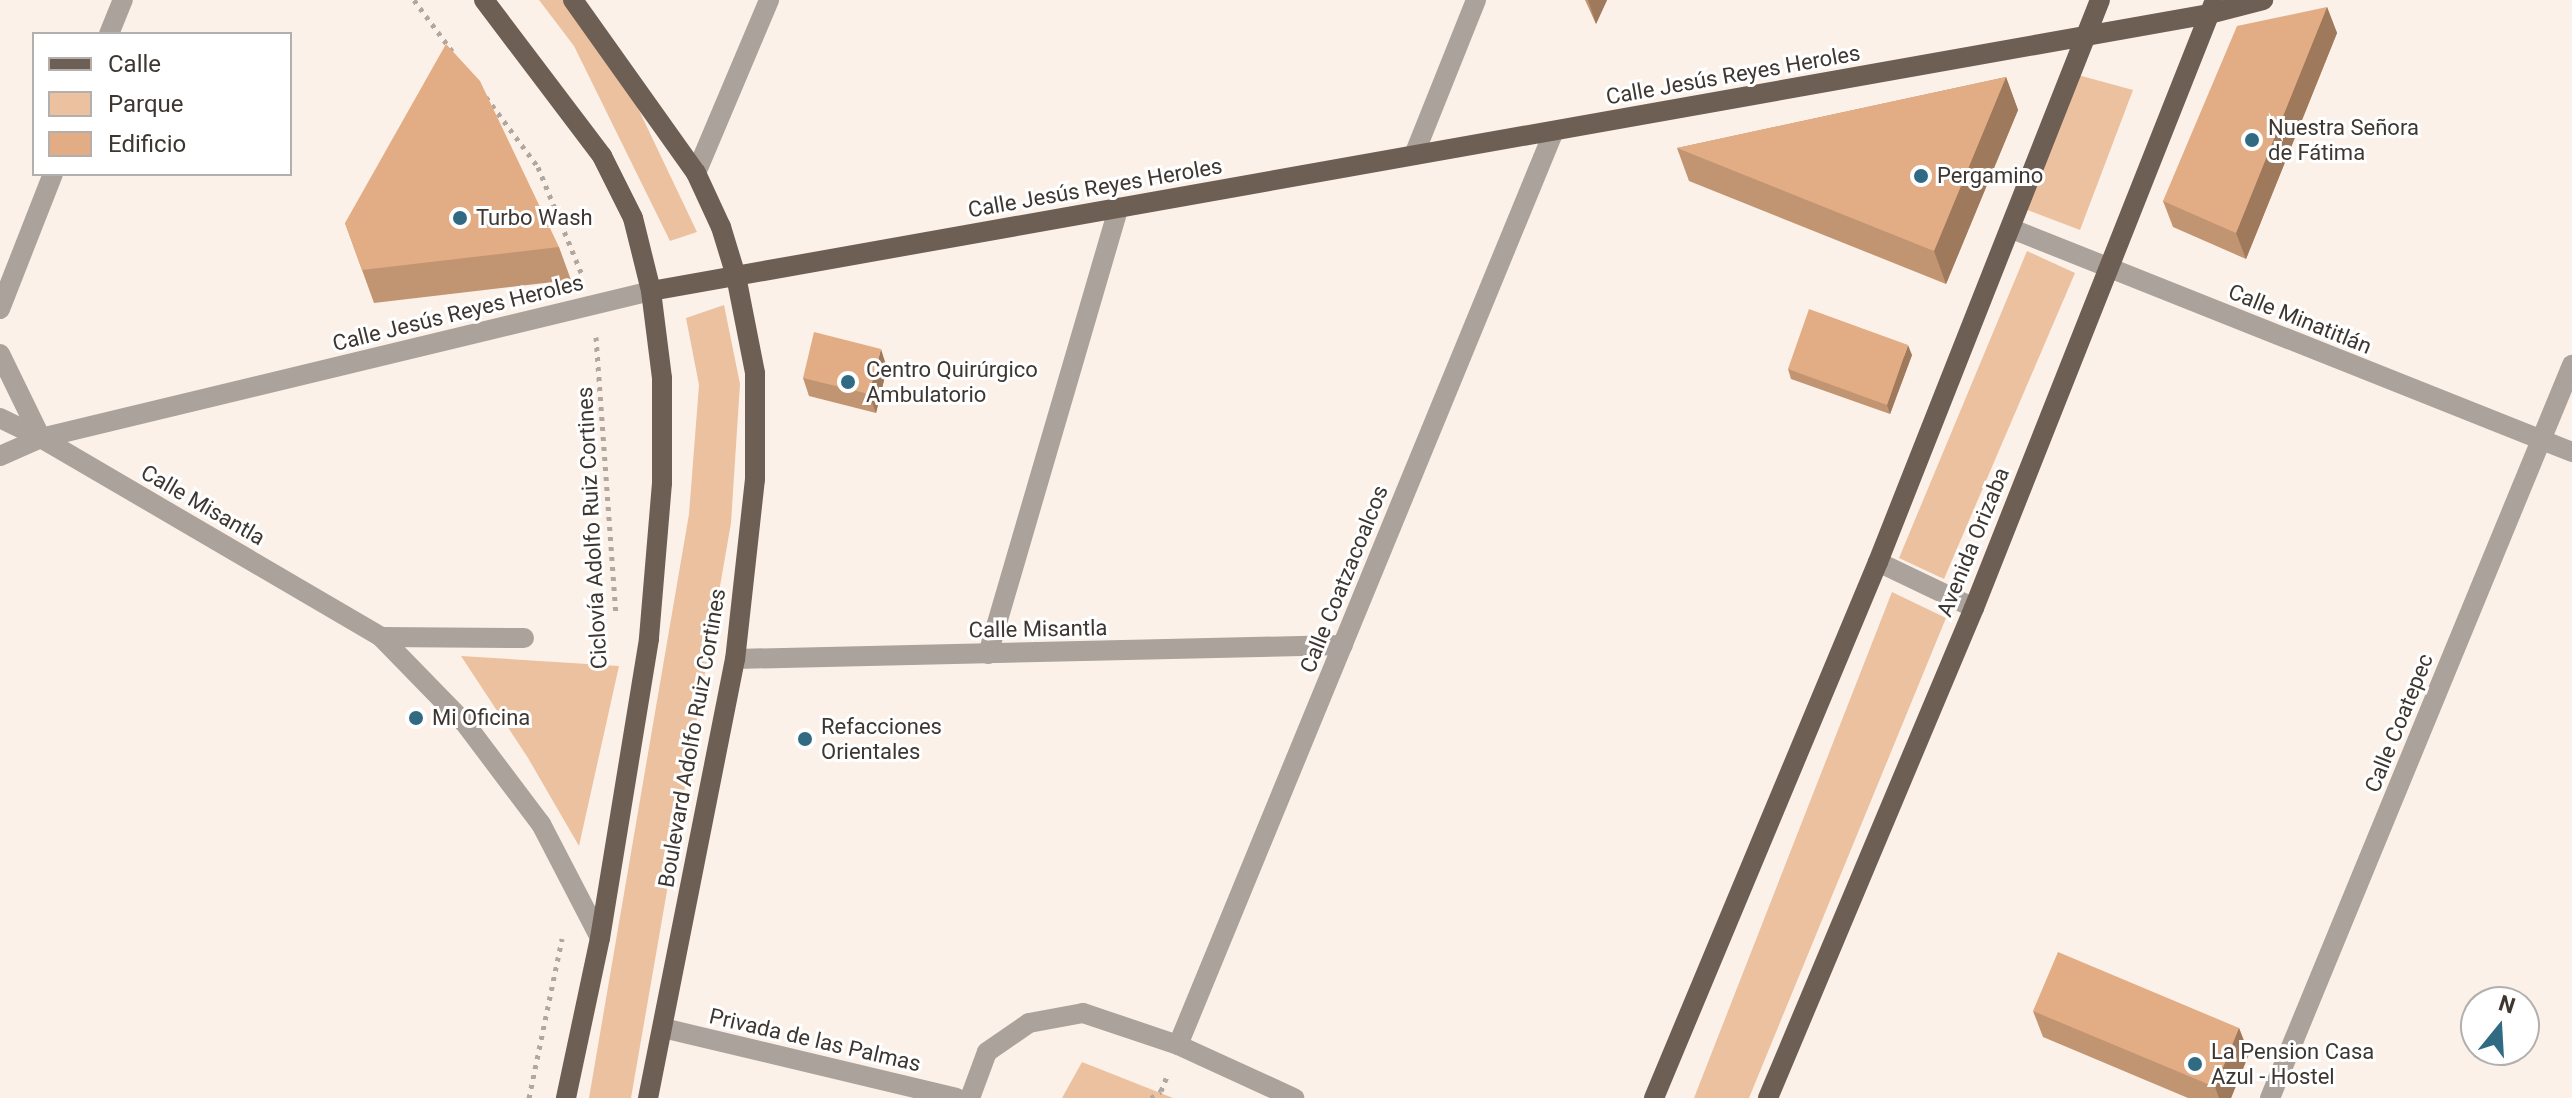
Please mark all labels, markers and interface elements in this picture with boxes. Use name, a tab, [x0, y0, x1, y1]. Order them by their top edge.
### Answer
legend	[32, 32, 292, 176]
street label: Calle Jesús Reyes Heroles	[1604, 40, 1862, 110]
text: Calle	[108, 50, 161, 78]
text: Parque	[108, 90, 184, 118]
place label: Nuestra Señora de Fátima	[2268, 114, 2419, 166]
text: Edificio	[108, 130, 186, 158]
marker: Nuestra Señora de Fátima	[2243, 131, 2261, 149]
street label: Calle Jesús Reyes Heroles	[966, 153, 1224, 223]
place label: Pergamino	[1937, 163, 2043, 189]
marker: Pergamino	[1912, 167, 1930, 185]
place label: Turbo Wash	[476, 205, 593, 231]
marker: Turbo Wash	[451, 209, 469, 227]
street label: Calle Jesús Reyes Heroles	[330, 269, 586, 357]
street label: Calle Minatitlán	[2225, 278, 2375, 360]
place label: Centro Quirúrgico Ambulatorio	[866, 356, 1038, 408]
marker: Centro Quirúrgico Ambulatorio	[837, 371, 859, 393]
street label: Ciclovía Adolfo Ruiz Cortines	[571, 386, 613, 670]
street label: Calle Misantla	[136, 459, 270, 551]
street label: Avenida Orizaba	[1931, 464, 2015, 620]
street label: Calle Coatzacoalcos	[1294, 481, 1394, 677]
street label: Boulevard Adolfo Ruiz Cortines	[653, 586, 731, 890]
street label: Calle Misantla	[968, 615, 1108, 643]
street label: Calle Coatepec	[2359, 650, 2439, 796]
place label: Mi Oficina	[432, 705, 530, 731]
marker: Mi Oficina	[407, 709, 425, 727]
place label: Refacciones Orientales	[821, 713, 942, 764]
marker: Refacciones Orientales	[796, 730, 814, 748]
north arrow	[2460, 986, 2540, 1066]
text: N	[2496, 990, 2518, 1019]
street label: Privada de las Palmas	[707, 1003, 923, 1077]
place label: La Pension Casa Azul - Hostel	[2211, 1038, 2374, 1090]
marker: La Pension Casa Azul - Hostel	[2186, 1055, 2204, 1073]

